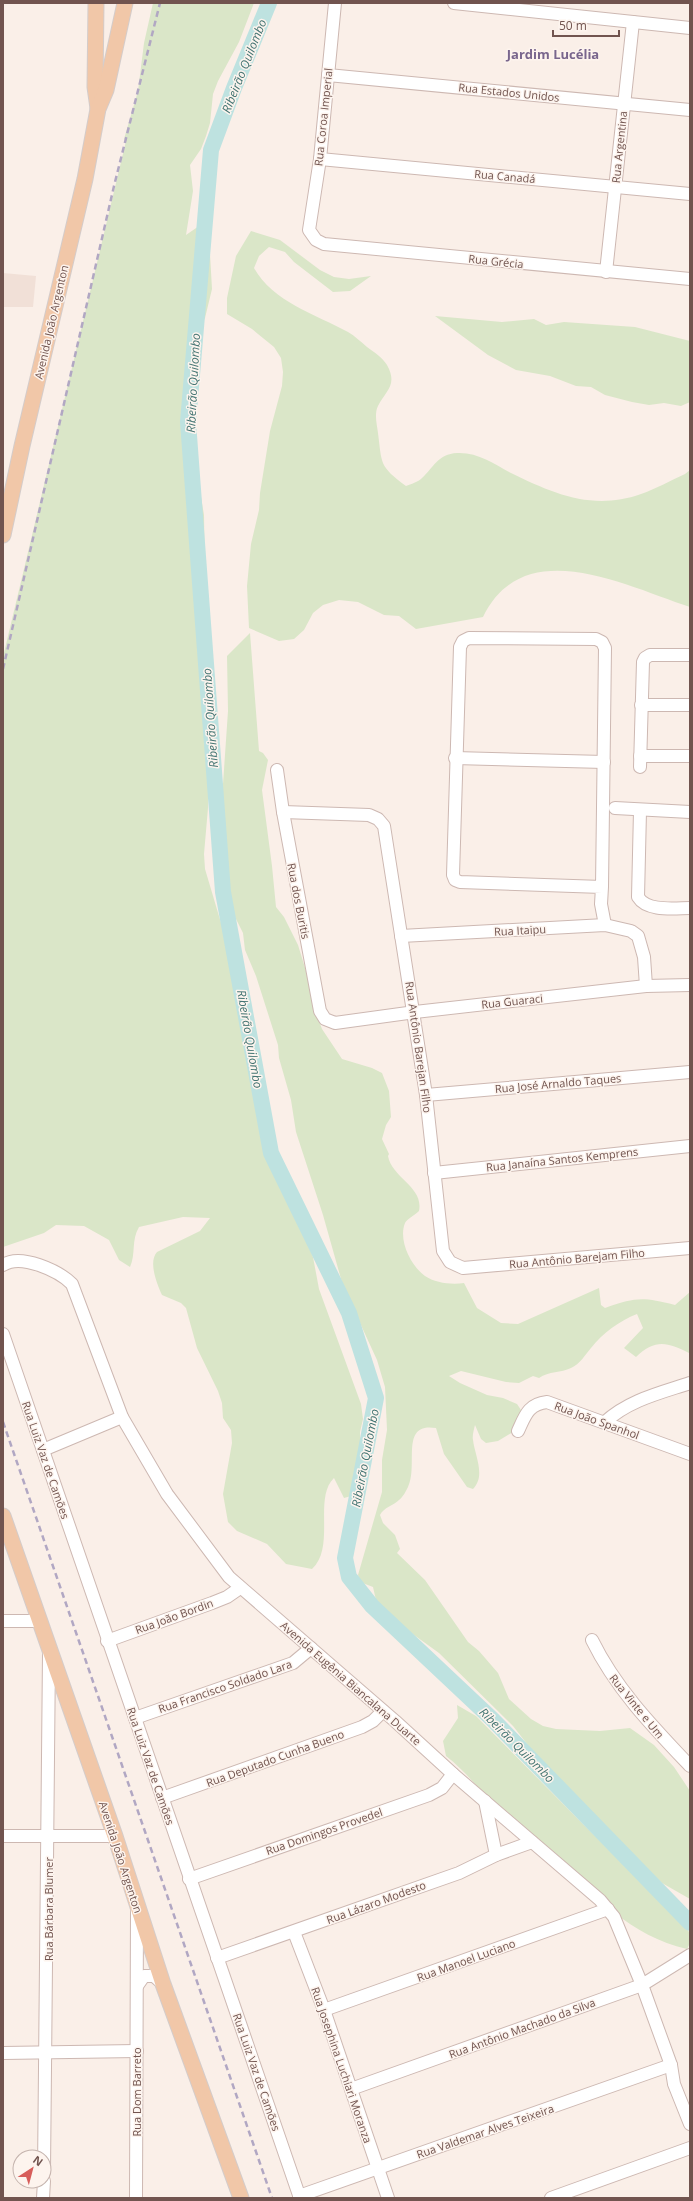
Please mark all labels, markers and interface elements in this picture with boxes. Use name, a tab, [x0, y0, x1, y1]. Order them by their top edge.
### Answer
scale bar	[553, 12, 619, 38]
water label: Ribeirão Quilombo	[217, 16, 271, 115]
text: 50 m	[559, 17, 587, 34]
district label: Jardim Lucélia	[506, 45, 599, 63]
street label: Rua Coroa Imperial	[310, 67, 336, 167]
street label: Rua Estados Unidos	[458, 79, 560, 105]
street label: Rua Argentina	[608, 110, 630, 184]
street label: Rua Canadá	[474, 166, 536, 186]
street label: Rua Grécia	[468, 251, 524, 271]
street label: Avenida João Argenton	[31, 263, 71, 381]
water label: Ribeirão Quilombo	[182, 333, 204, 433]
water label: Ribeirão Quilombo	[198, 667, 222, 768]
street label: Rua dos Buritis	[284, 862, 314, 940]
street label: Rua Itaipu	[494, 921, 546, 939]
street label: Rua Antônio Barejan Filho	[402, 980, 436, 1114]
water label: Ribeirão Quilombo	[233, 988, 267, 1090]
street label: Rua Guaraci	[480, 990, 544, 1012]
street label: Rua José Arnaldo Taques	[494, 1070, 622, 1096]
street label: Rua Janaína Santos Kemprens	[485, 1144, 639, 1174]
street label: Rua Antônio Barejam Filho	[509, 1245, 646, 1271]
street label: Rua João Spanhol	[552, 1398, 642, 1442]
street label: Rua Luiz Vaz de Camões	[19, 1399, 73, 1521]
water label: Ribeirão Quilombo	[347, 1407, 383, 1509]
street label: Rua João Bordin	[133, 1595, 215, 1637]
street label: Avenida Eugênia Biancalana Duarte	[278, 1618, 424, 1748]
street label: Rua Francisco Soldado Lara	[156, 1656, 294, 1716]
street label: Rua Vinte e Um	[606, 1671, 668, 1741]
water label: Ribeirão Quilombo	[476, 1704, 558, 1786]
street label: Rua Luiz Vaz de Camões	[124, 1705, 178, 1827]
street label: Rua Deputado Cunha Bueno	[204, 1726, 346, 1790]
street label: Avenida João Argenton	[96, 1799, 146, 1915]
street label: Rua Domingos Provedel	[264, 1804, 384, 1858]
street label: Rua Bárbara Blumer	[41, 1856, 56, 1961]
street label: Rua Lázaro Modesto	[324, 1877, 428, 1927]
street label: Rua Manoel Luciano	[415, 1935, 518, 1985]
street label: Rua Josephina Luchiari Moranza	[308, 1985, 376, 2145]
street label: Rua Antônio Machado da Silva	[447, 1994, 597, 2062]
street label: Rua Luiz Vaz de Camões	[230, 2011, 284, 2133]
street label: Rua Dom Barreto	[129, 2047, 144, 2137]
street label: Rua Valdemar Alves Teixeira	[414, 2100, 556, 2162]
north arrow	[12, 2149, 52, 2189]
text: N	[30, 2152, 46, 2169]

